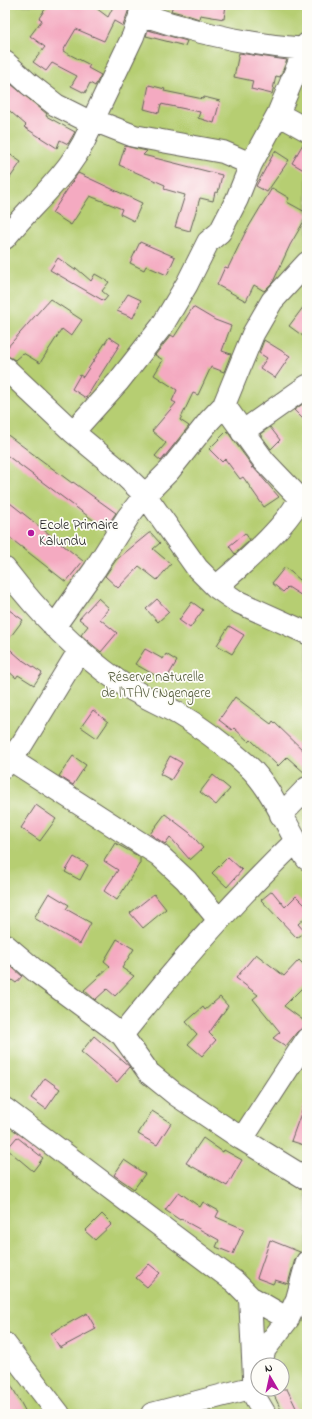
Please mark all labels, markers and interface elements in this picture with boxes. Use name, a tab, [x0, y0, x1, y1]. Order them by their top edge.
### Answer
place label: Ecole Primaire Kalundu	[39, 515, 119, 552]
marker: Ecole Primaire Kalundu	[26, 528, 36, 538]
park label: Réserve naturelle de l'ITAV (Ngengere	[101, 667, 211, 705]
north arrow	[250, 1357, 290, 1397]
text: N	[264, 1360, 274, 1377]

